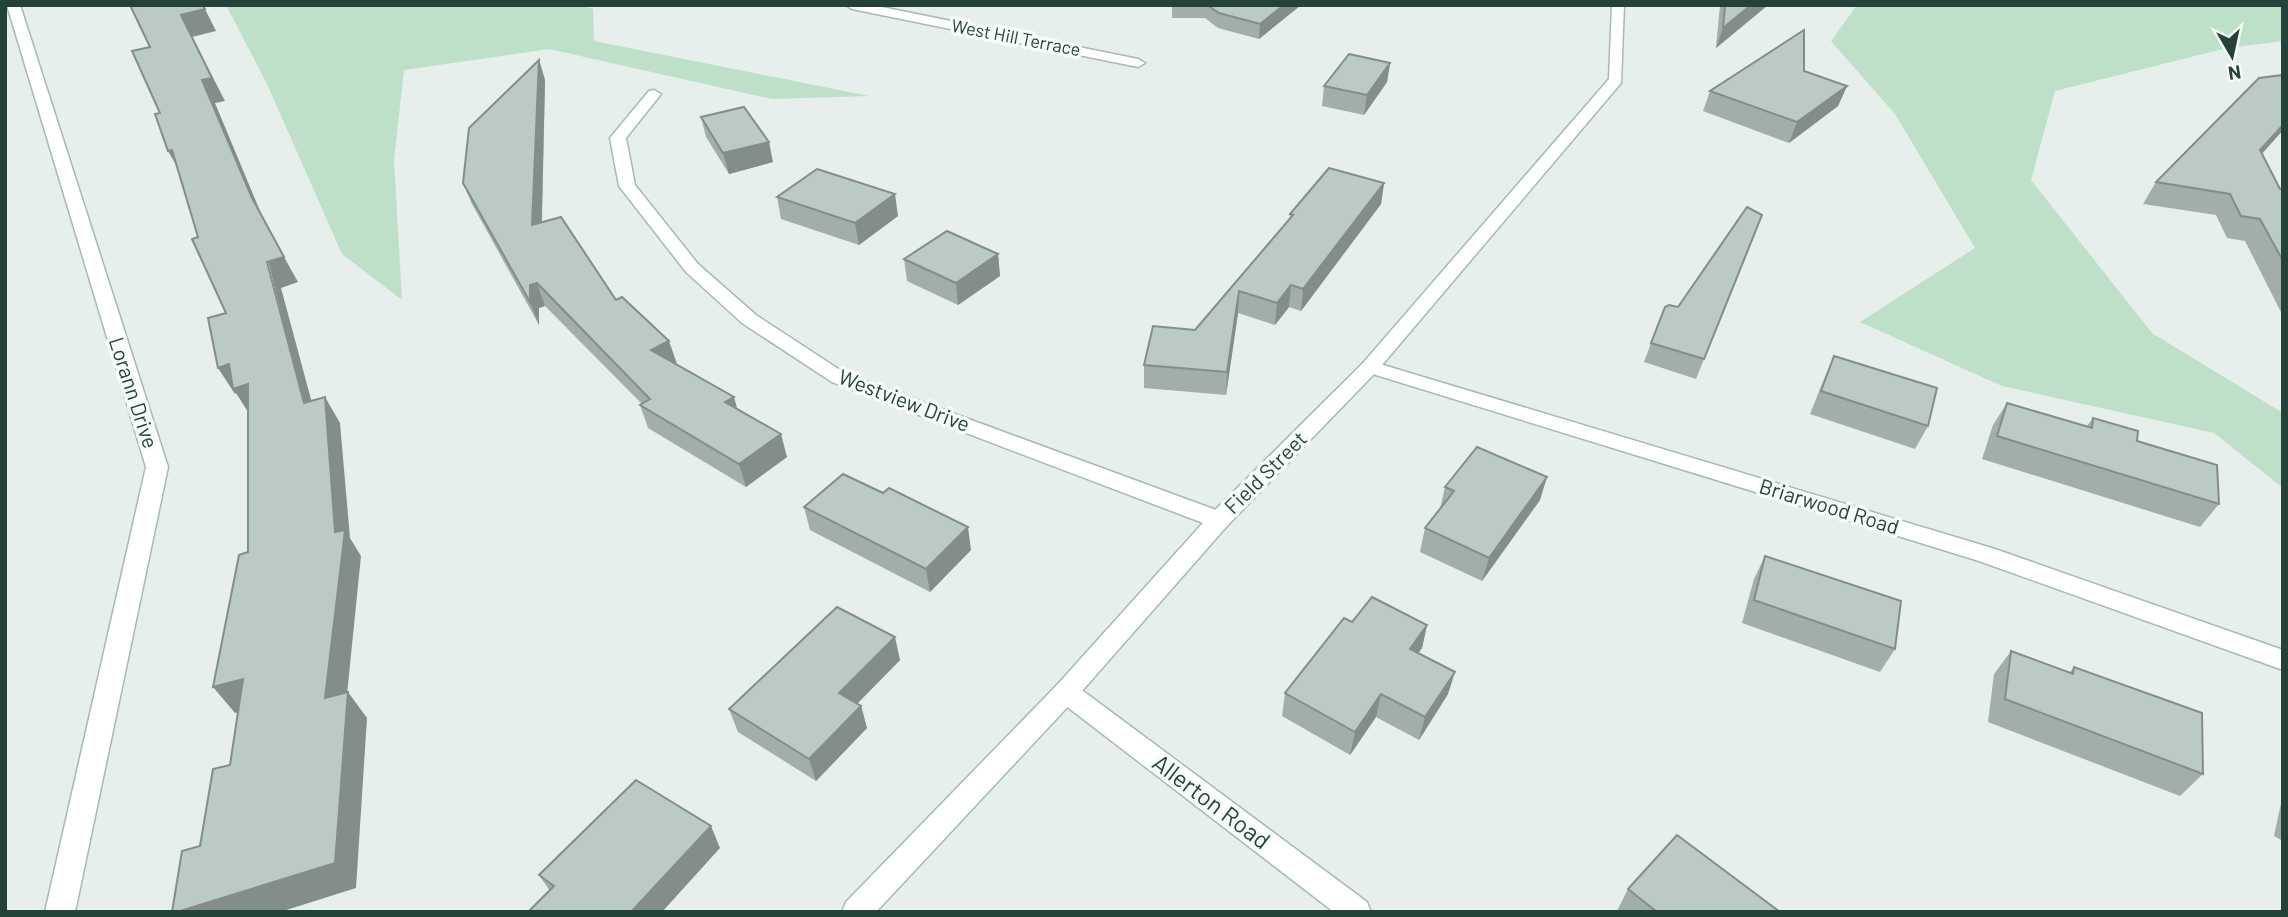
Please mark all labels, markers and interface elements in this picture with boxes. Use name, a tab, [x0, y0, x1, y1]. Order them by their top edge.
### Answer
street label: West Hill Terrace	[950, 14, 1083, 60]
north arrow	[2197, 21, 2267, 91]
text: N	[2227, 61, 2243, 86]
street label: Lorann Drive	[105, 334, 164, 451]
street label: Westview Drive	[835, 363, 974, 436]
street label: Field Street	[1219, 426, 1311, 518]
street label: Briarwood Road	[1756, 472, 1902, 539]
street label: Allerton Road	[1147, 747, 1276, 854]

